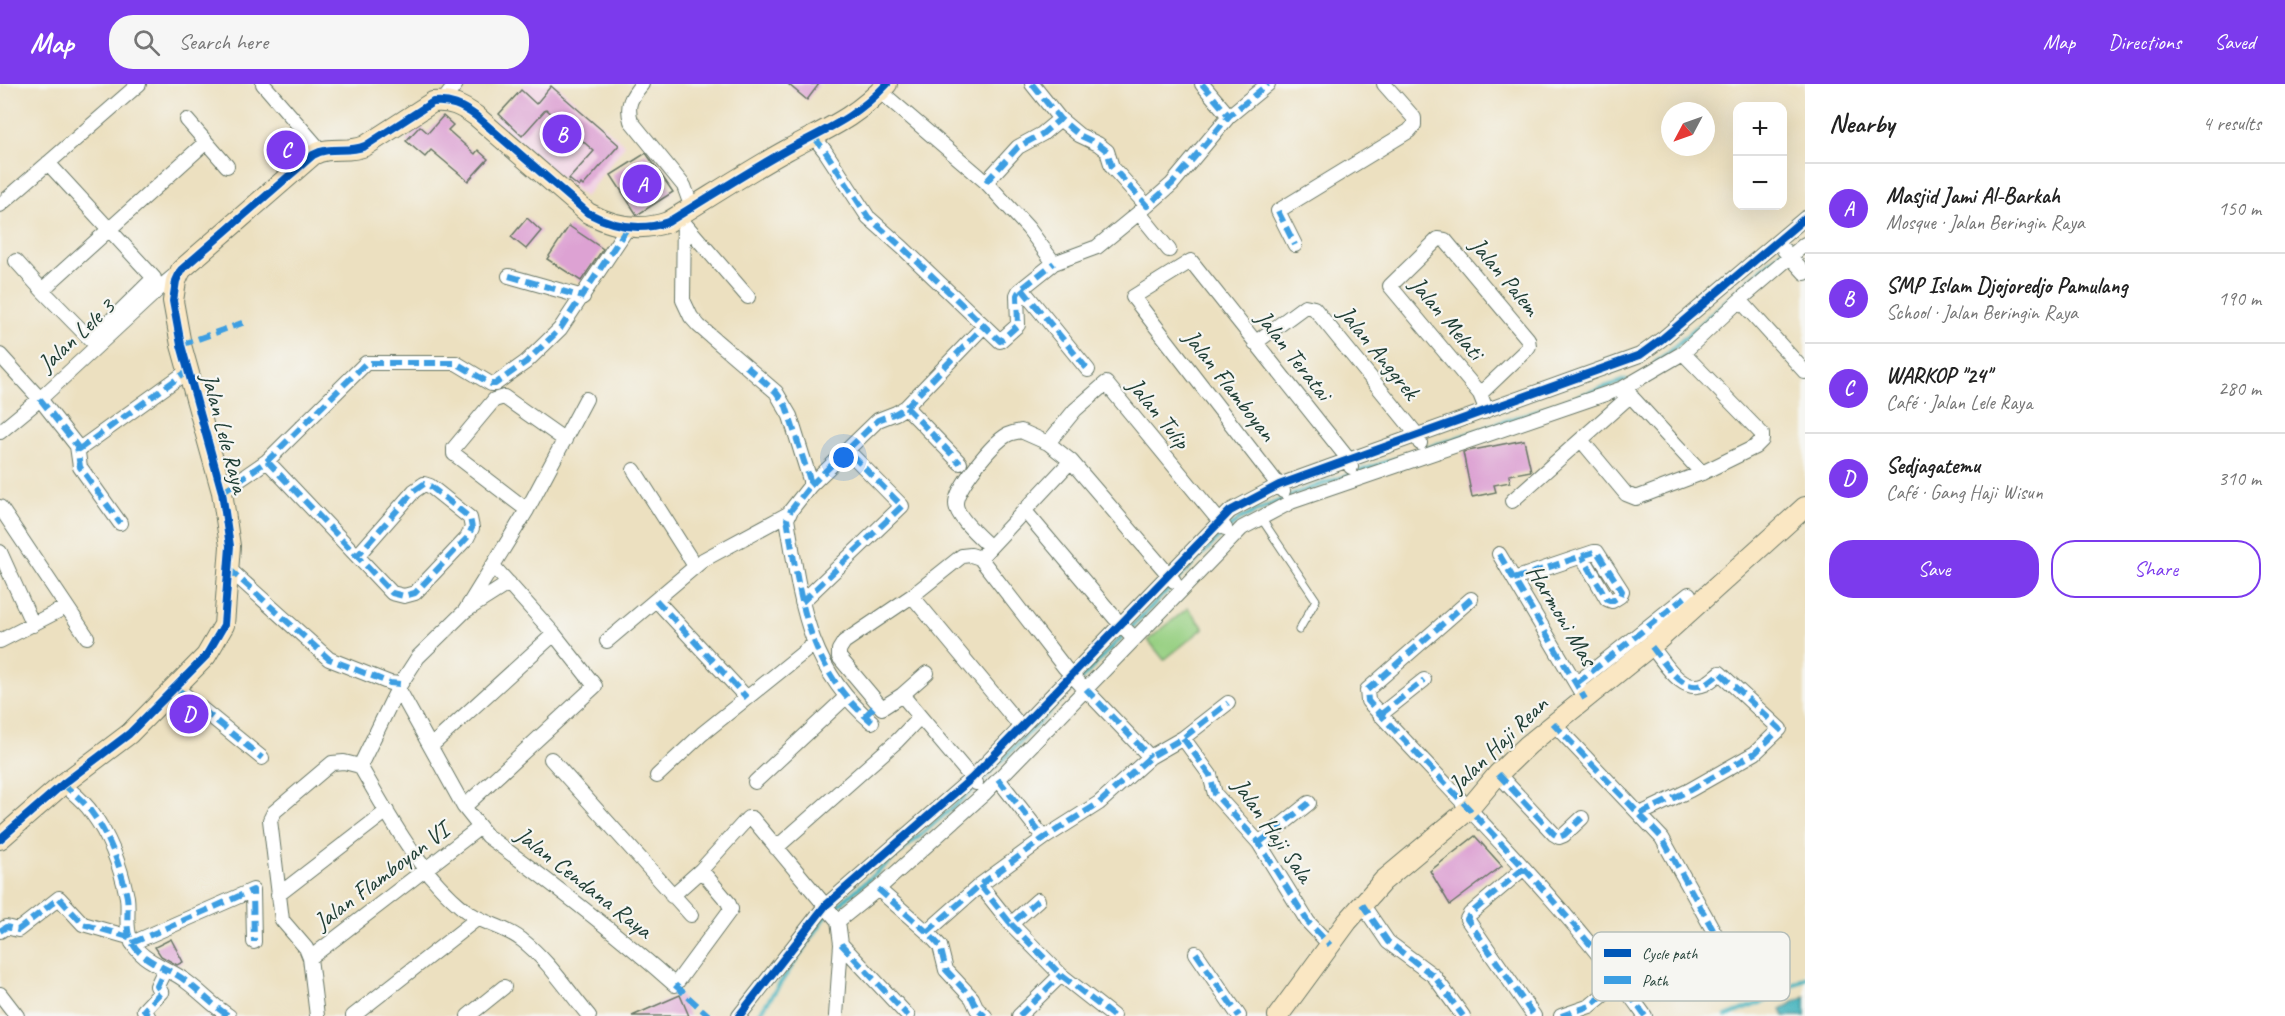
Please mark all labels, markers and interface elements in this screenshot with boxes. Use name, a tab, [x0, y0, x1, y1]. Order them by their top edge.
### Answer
search box	[109, 15, 529, 69]
text: Map	[30, 25, 73, 60]
icon: search	[130, 26, 163, 59]
text: Search here	[178, 28, 268, 56]
text: Map	[2043, 29, 2075, 55]
text: Directions	[2108, 29, 2181, 55]
text: Saved	[2214, 29, 2255, 55]
north arrow	[1661, 102, 1715, 156]
map controls	[1733, 102, 1787, 210]
button: +	[1733, 102, 1787, 156]
text: Nearby	[1829, 107, 1894, 140]
text: 4 results	[2202, 111, 2261, 136]
pin: B	[542, 112, 582, 156]
pin: C	[266, 128, 306, 172]
button: −	[1733, 156, 1787, 210]
pin: A	[622, 162, 662, 206]
text: Masjid Jami Al-Barkah	[1886, 182, 2060, 210]
text: A	[1843, 196, 1854, 221]
text: 150 m	[2218, 196, 2261, 221]
text: Mosque · Jalan Beringin Raya	[1886, 210, 2085, 235]
street label: Jalan Palem	[1463, 230, 1548, 323]
street label: Jalan Melati	[1403, 269, 1492, 368]
text: SMP Islam Djojoredjo Pamulang	[1886, 272, 2127, 300]
text: B	[1843, 286, 1854, 311]
text: 190 m	[2218, 286, 2261, 311]
street label: Jalan Lele 3	[31, 290, 122, 379]
street label: Jalan Anggrek	[1331, 298, 1428, 407]
text: School · Jalan Beringin Raya	[1886, 300, 2078, 325]
street label: Jalan Teratai	[1249, 303, 1341, 409]
street label: Jalan Flamboyan	[1176, 322, 1284, 448]
text: WARKOP "24"	[1886, 362, 1991, 390]
street label: Jalan Lele Raya	[194, 369, 256, 498]
street label: Jalan Tulip	[1120, 370, 1197, 456]
text: C	[1844, 376, 1853, 401]
text: 280 m	[2218, 376, 2261, 401]
text: Café · Jalan Lele Raya	[1886, 390, 2032, 415]
your location	[829, 443, 858, 472]
text: Sedjagatemu	[1886, 452, 1980, 480]
text: D	[1843, 466, 1854, 491]
text: 310 m	[2218, 466, 2261, 491]
text: Café · Gang Haji Wisun	[1886, 480, 2043, 505]
button: Save	[1829, 540, 2039, 598]
button: Share	[2051, 540, 2261, 598]
street label: Harmoni Mas	[1520, 559, 1605, 673]
street label: Jalan Haji Rean	[1441, 688, 1555, 799]
pin: D	[170, 692, 208, 736]
street label: Jalan Haji Sala	[1225, 771, 1321, 890]
street label: Jalan Flamboyan VI	[307, 812, 459, 937]
street label: Jalan Cendana Raya	[509, 819, 660, 946]
legend	[1592, 932, 1790, 1001]
text: Cycle path	[1642, 944, 1698, 964]
text: Path	[1642, 971, 1669, 991]

